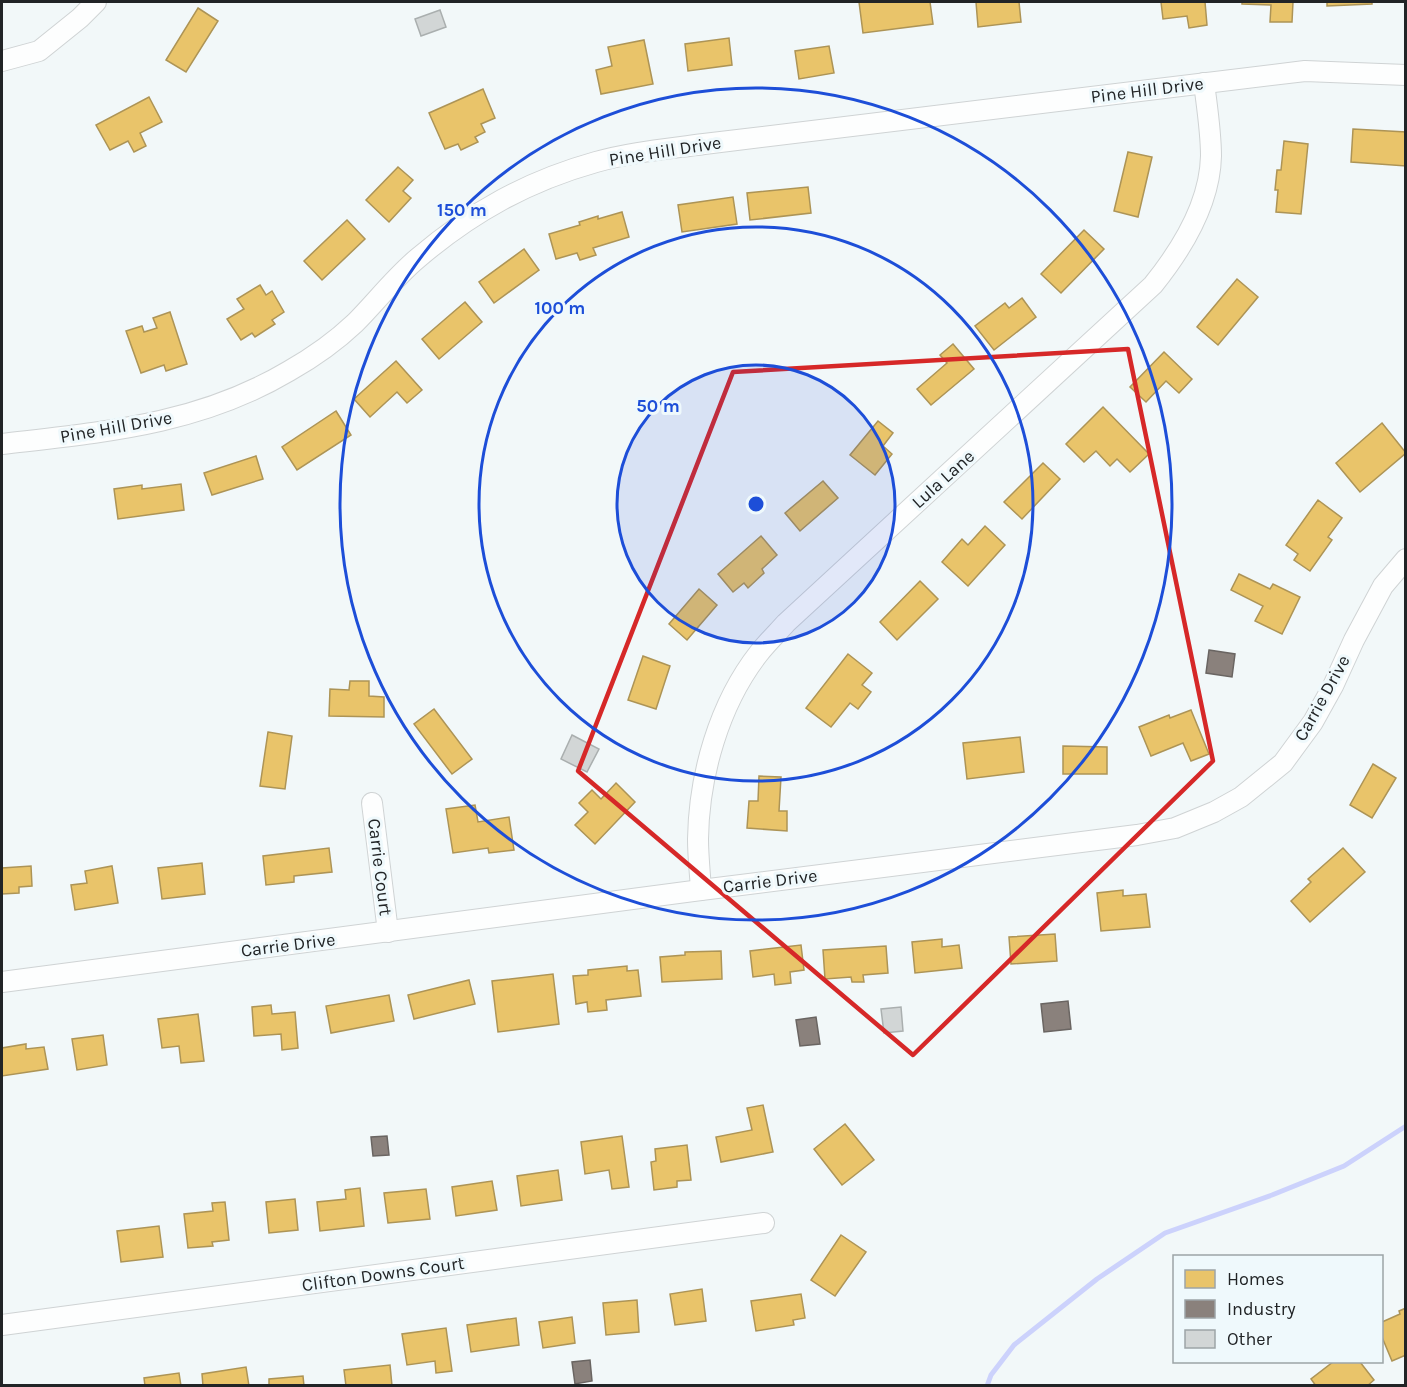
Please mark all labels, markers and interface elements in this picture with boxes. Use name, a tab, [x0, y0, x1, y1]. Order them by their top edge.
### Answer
street label: Pine Hill Drive	[1089, 72, 1205, 108]
street label: Pine Hill Drive	[607, 131, 723, 171]
text: 150 m	[437, 199, 487, 221]
text: 100 m	[535, 297, 585, 319]
text: 50 m	[636, 395, 680, 417]
street label: Pine Hill Drive	[58, 406, 174, 448]
street label: Lula Lane	[907, 445, 979, 513]
centre of rings	[746, 494, 766, 514]
street label: Carrie Drive	[1289, 651, 1355, 745]
street label: Carrie Court	[363, 817, 397, 917]
street label: Carrie Drive	[722, 864, 818, 898]
street label: Carrie Drive	[240, 928, 336, 962]
street label: Clifton Downs Court	[300, 1252, 466, 1296]
legend	[1173, 1255, 1383, 1363]
text: Homes	[1227, 1268, 1284, 1290]
text: Industry	[1227, 1298, 1296, 1320]
text: Other	[1227, 1328, 1272, 1350]

